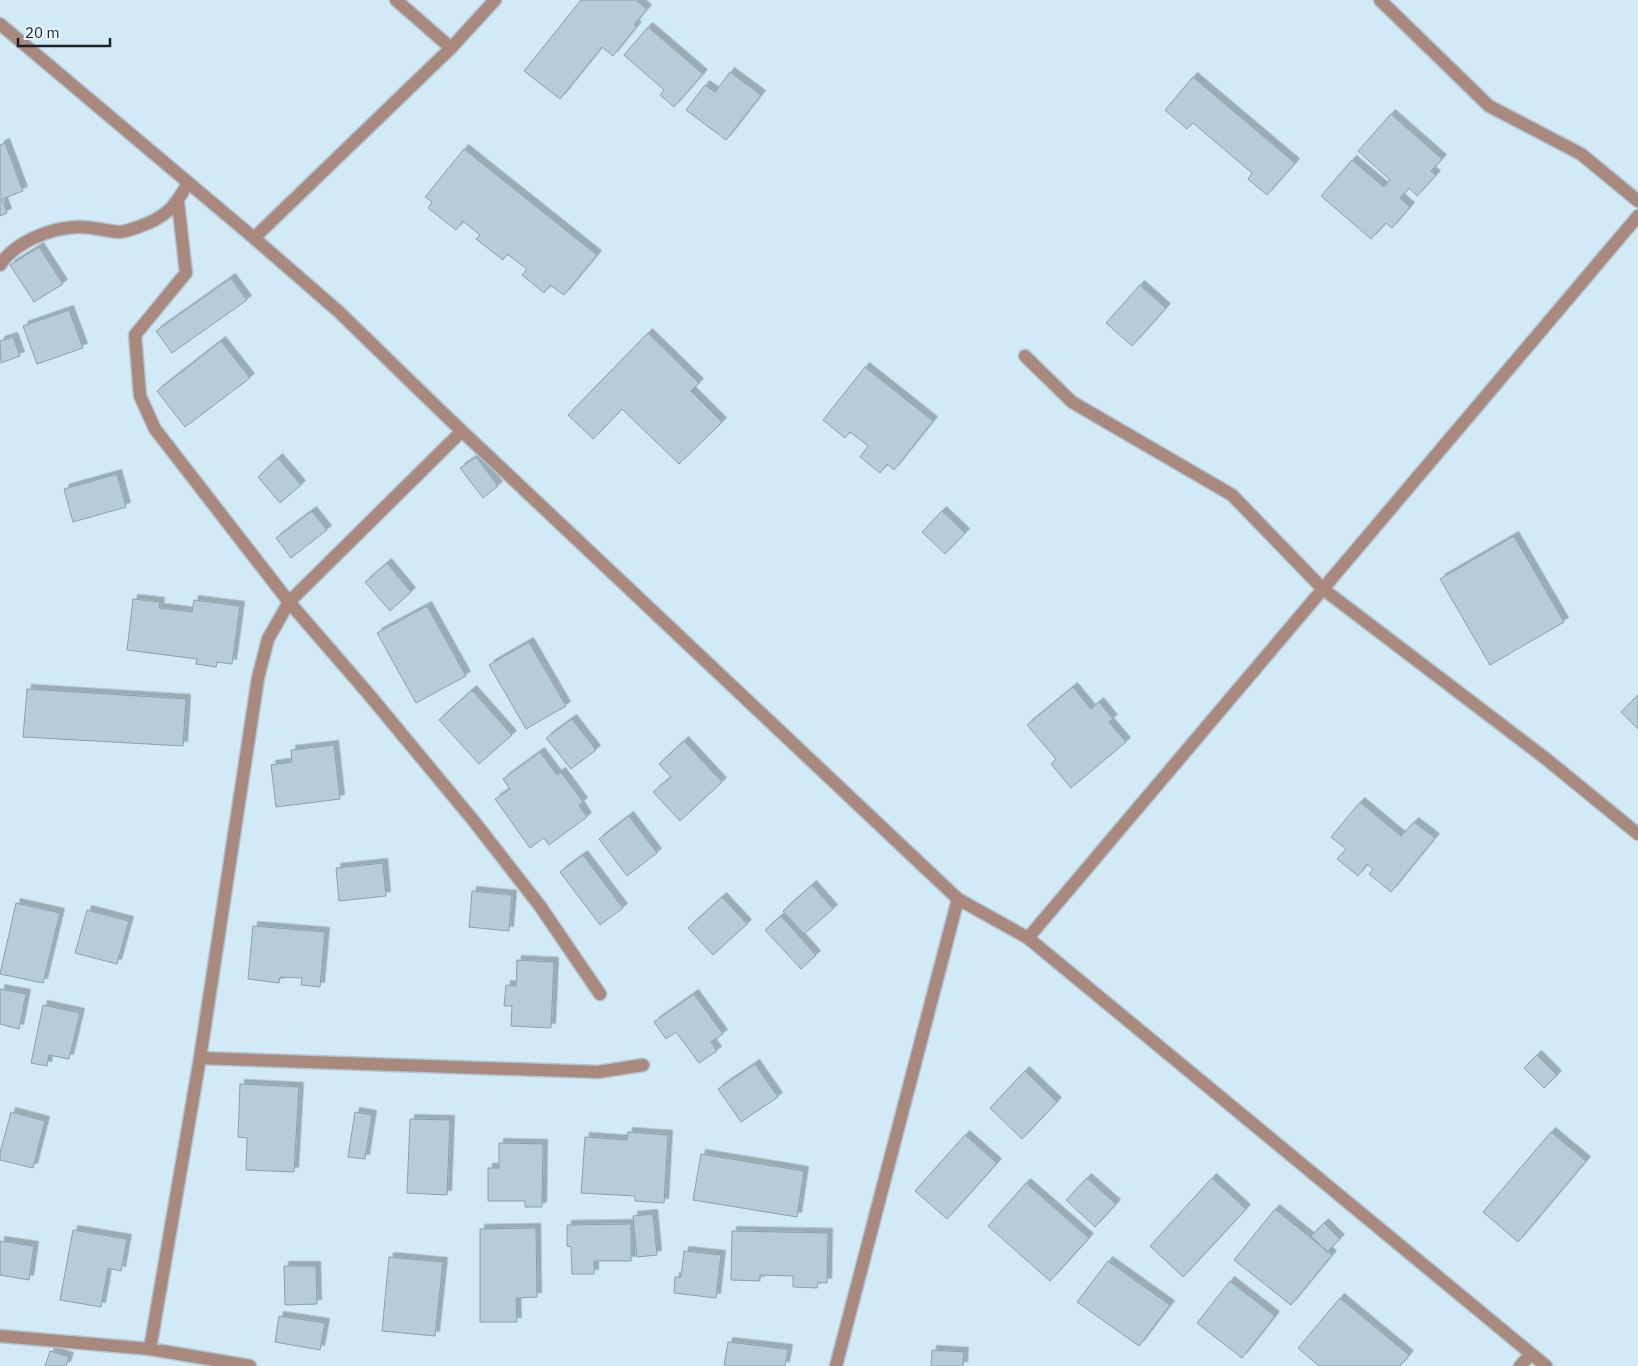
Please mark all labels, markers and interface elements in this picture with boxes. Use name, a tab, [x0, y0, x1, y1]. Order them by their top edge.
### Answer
scale bar	[18, 15, 110, 47]
text: 20 m	[25, 23, 60, 42]

